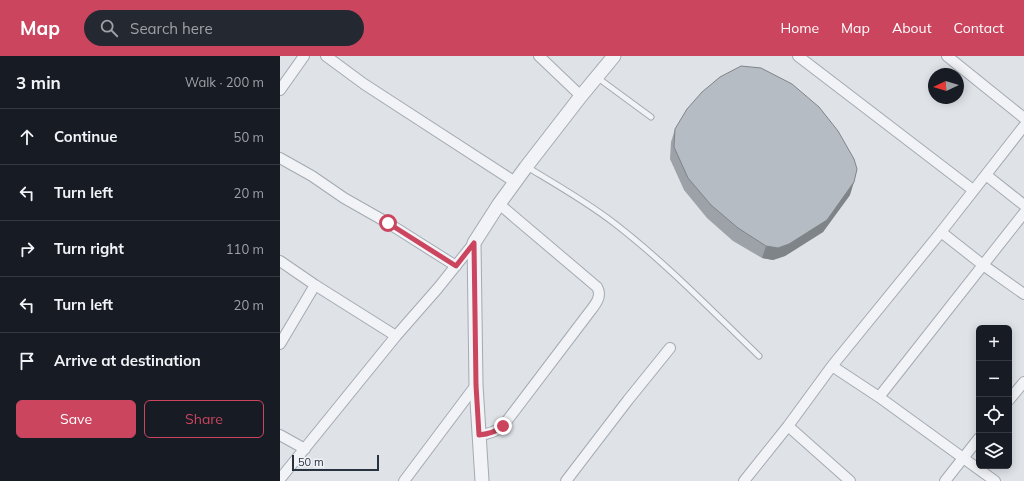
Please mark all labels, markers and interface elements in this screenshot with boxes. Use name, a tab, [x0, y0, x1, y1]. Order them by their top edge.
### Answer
search box	[84, 10, 364, 46]
text: Map	[20, 16, 60, 40]
icon: search	[98, 17, 120, 39]
text: Search here	[130, 19, 213, 38]
text: Home	[780, 19, 819, 37]
text: Map	[841, 19, 870, 37]
text: About	[892, 19, 932, 37]
text: Contact	[954, 19, 1004, 37]
north arrow	[928, 68, 964, 104]
text: 3 min	[16, 72, 61, 93]
text: Walk · 200 m	[185, 74, 264, 90]
icon: ahead	[16, 126, 38, 148]
text: Continue	[54, 127, 117, 146]
text: 50 m	[234, 129, 264, 145]
icon: left	[16, 182, 38, 204]
text: Turn left	[54, 183, 113, 202]
text: 20 m	[234, 185, 264, 201]
route start	[379, 214, 397, 232]
icon: right	[16, 238, 38, 260]
text: Turn right	[54, 239, 124, 258]
text: 110 m	[226, 241, 264, 257]
icon: left	[16, 294, 38, 316]
text: Turn left	[54, 295, 113, 314]
text: 20 m	[234, 297, 264, 313]
map controls	[976, 325, 1012, 469]
button: +	[976, 325, 1012, 361]
icon: arrive	[16, 350, 38, 372]
text: Arrive at destination	[54, 351, 201, 370]
button: −	[976, 361, 1012, 397]
button: locate	[976, 397, 1012, 433]
button: Save	[16, 400, 136, 438]
button: Share	[144, 400, 264, 438]
route end	[494, 417, 512, 435]
button: layers	[976, 433, 1012, 469]
scale bar	[292, 453, 379, 472]
text: 50 m	[298, 455, 324, 469]

